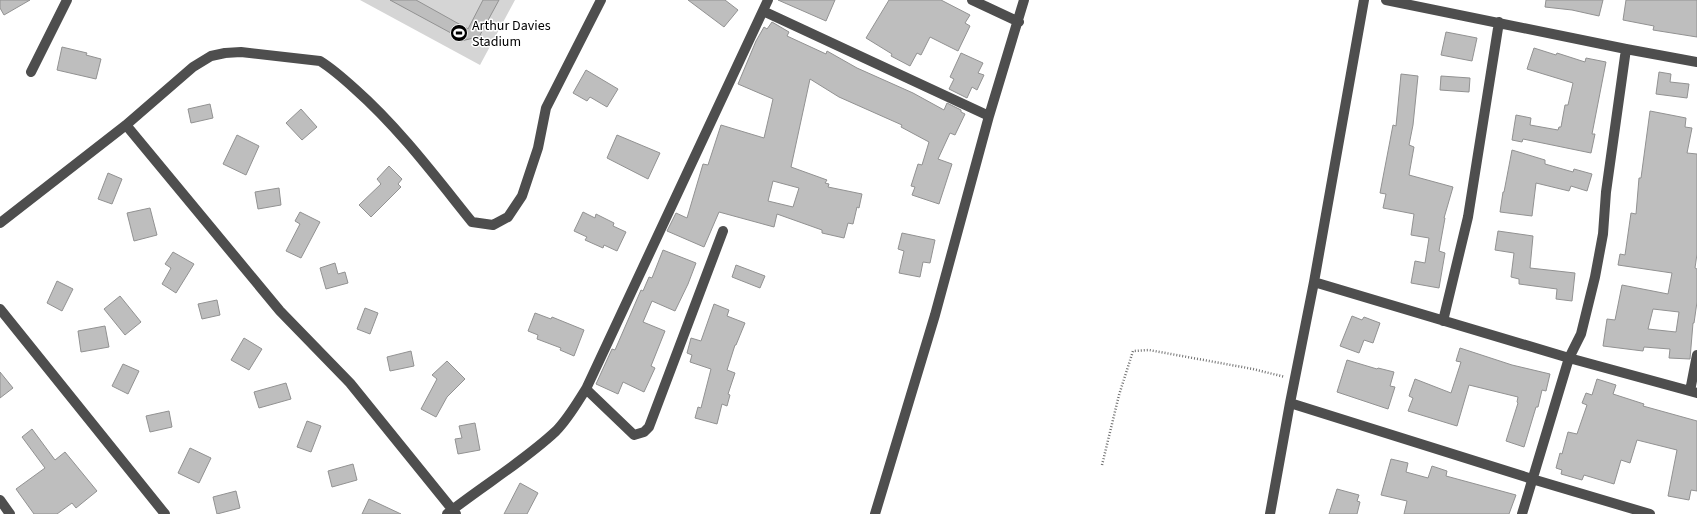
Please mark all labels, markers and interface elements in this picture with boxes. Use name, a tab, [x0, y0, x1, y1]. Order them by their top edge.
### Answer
place label: Arthur Davies Stadium	[472, 16, 551, 52]
sports icon: Arthur Davies Stadium	[449, 23, 469, 43]

